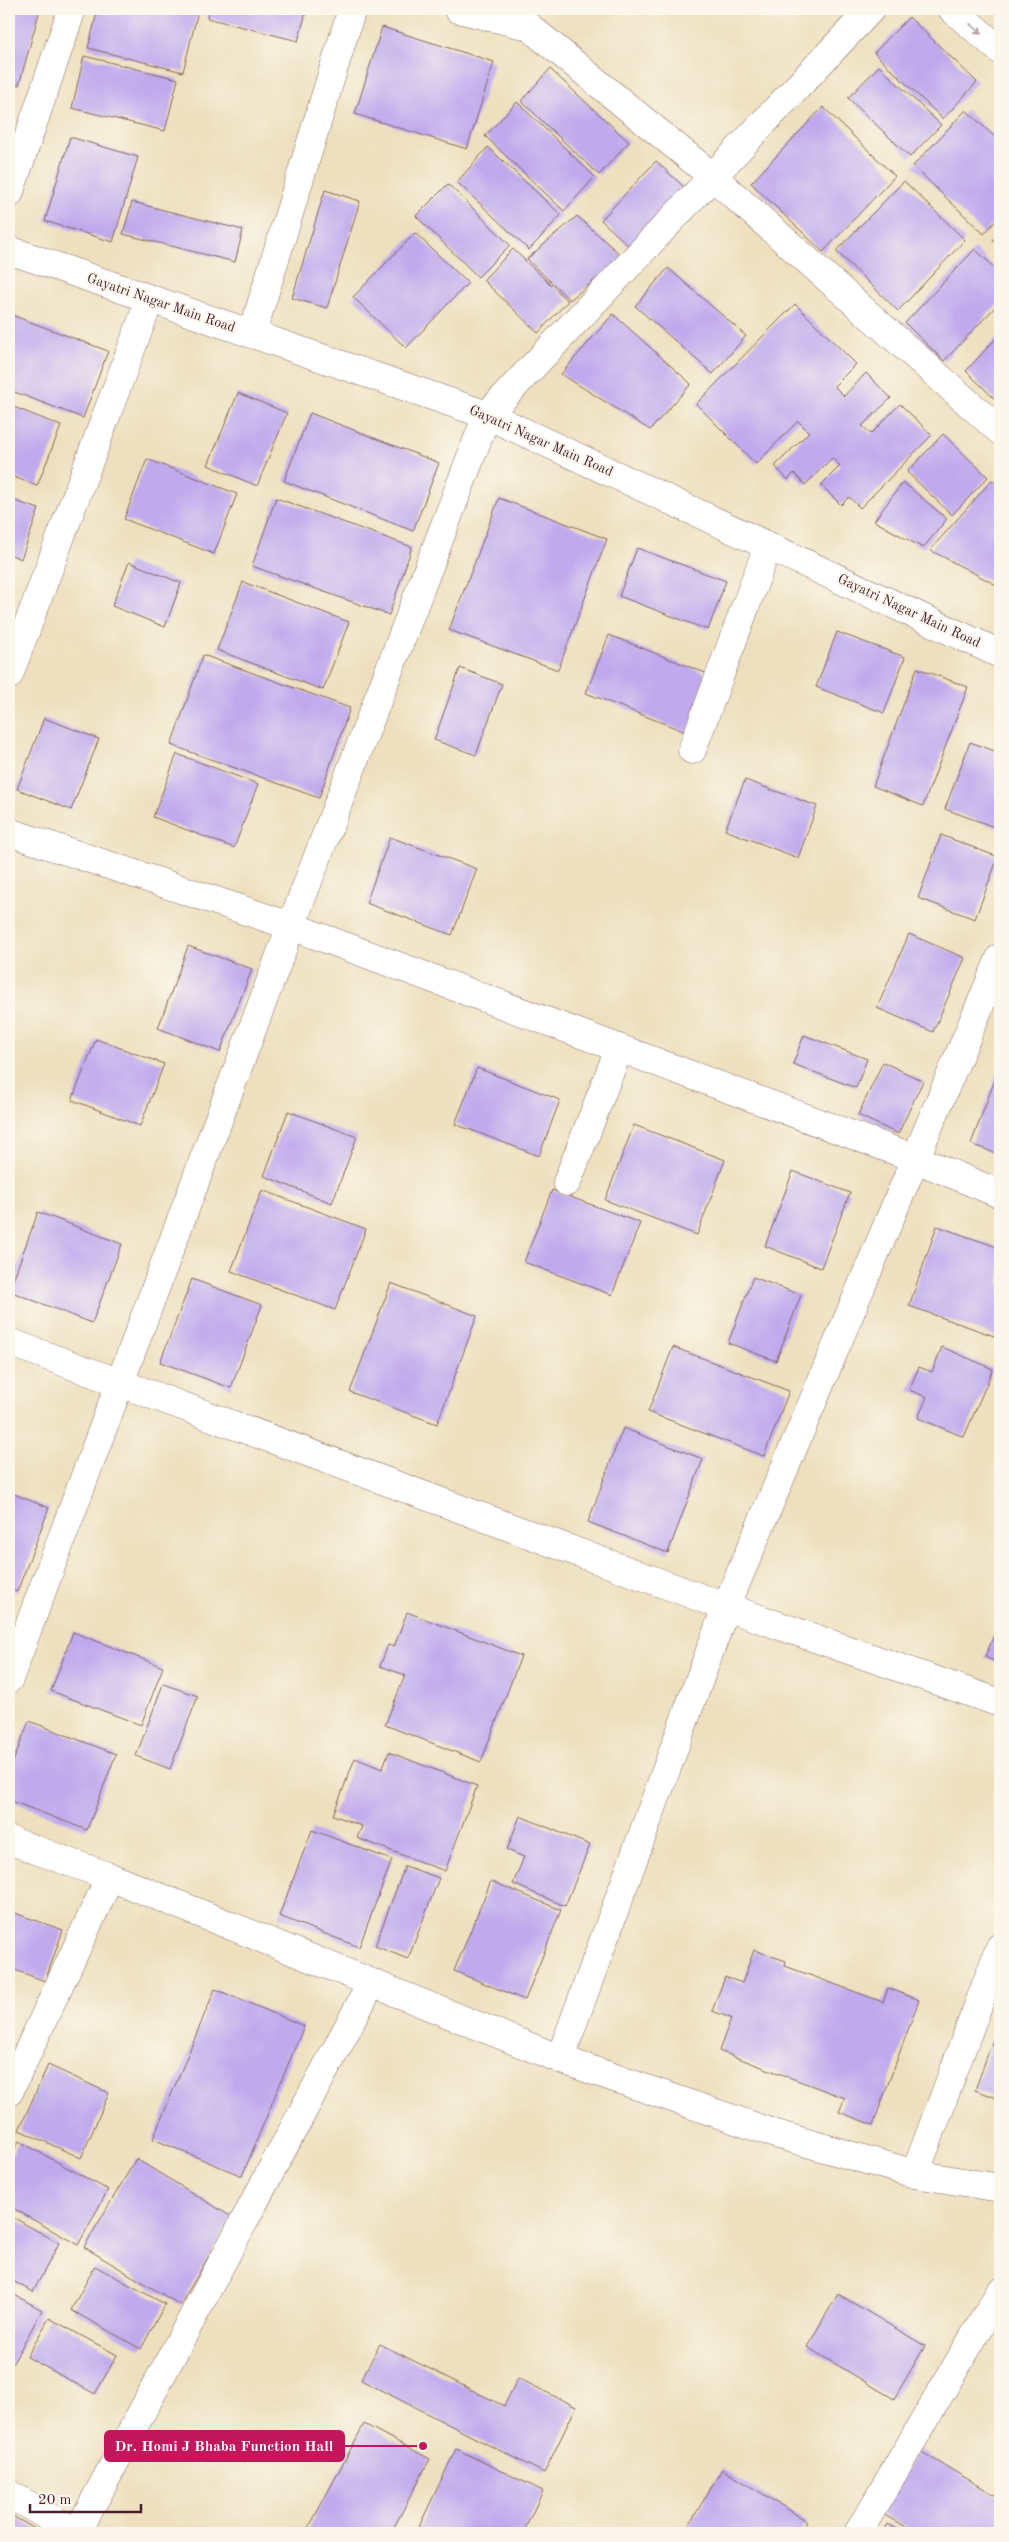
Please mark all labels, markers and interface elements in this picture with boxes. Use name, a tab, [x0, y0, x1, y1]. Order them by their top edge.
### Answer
one-way arrow	[970, 24, 983, 35]
street label: Gayatri Nagar Main Road	[85, 271, 237, 335]
street label: Gayatri Nagar Main Road	[467, 403, 615, 479]
street label: Gayatri Nagar Main Road	[835, 572, 983, 650]
callout: Dr. Homi J Bhaba Function Hall	[105, 2431, 344, 2461]
text: Dr. Homi J Bhaba Function Hall	[115, 2440, 334, 2455]
scale bar	[30, 2482, 141, 2514]
text: 20 m	[38, 2493, 72, 2508]

